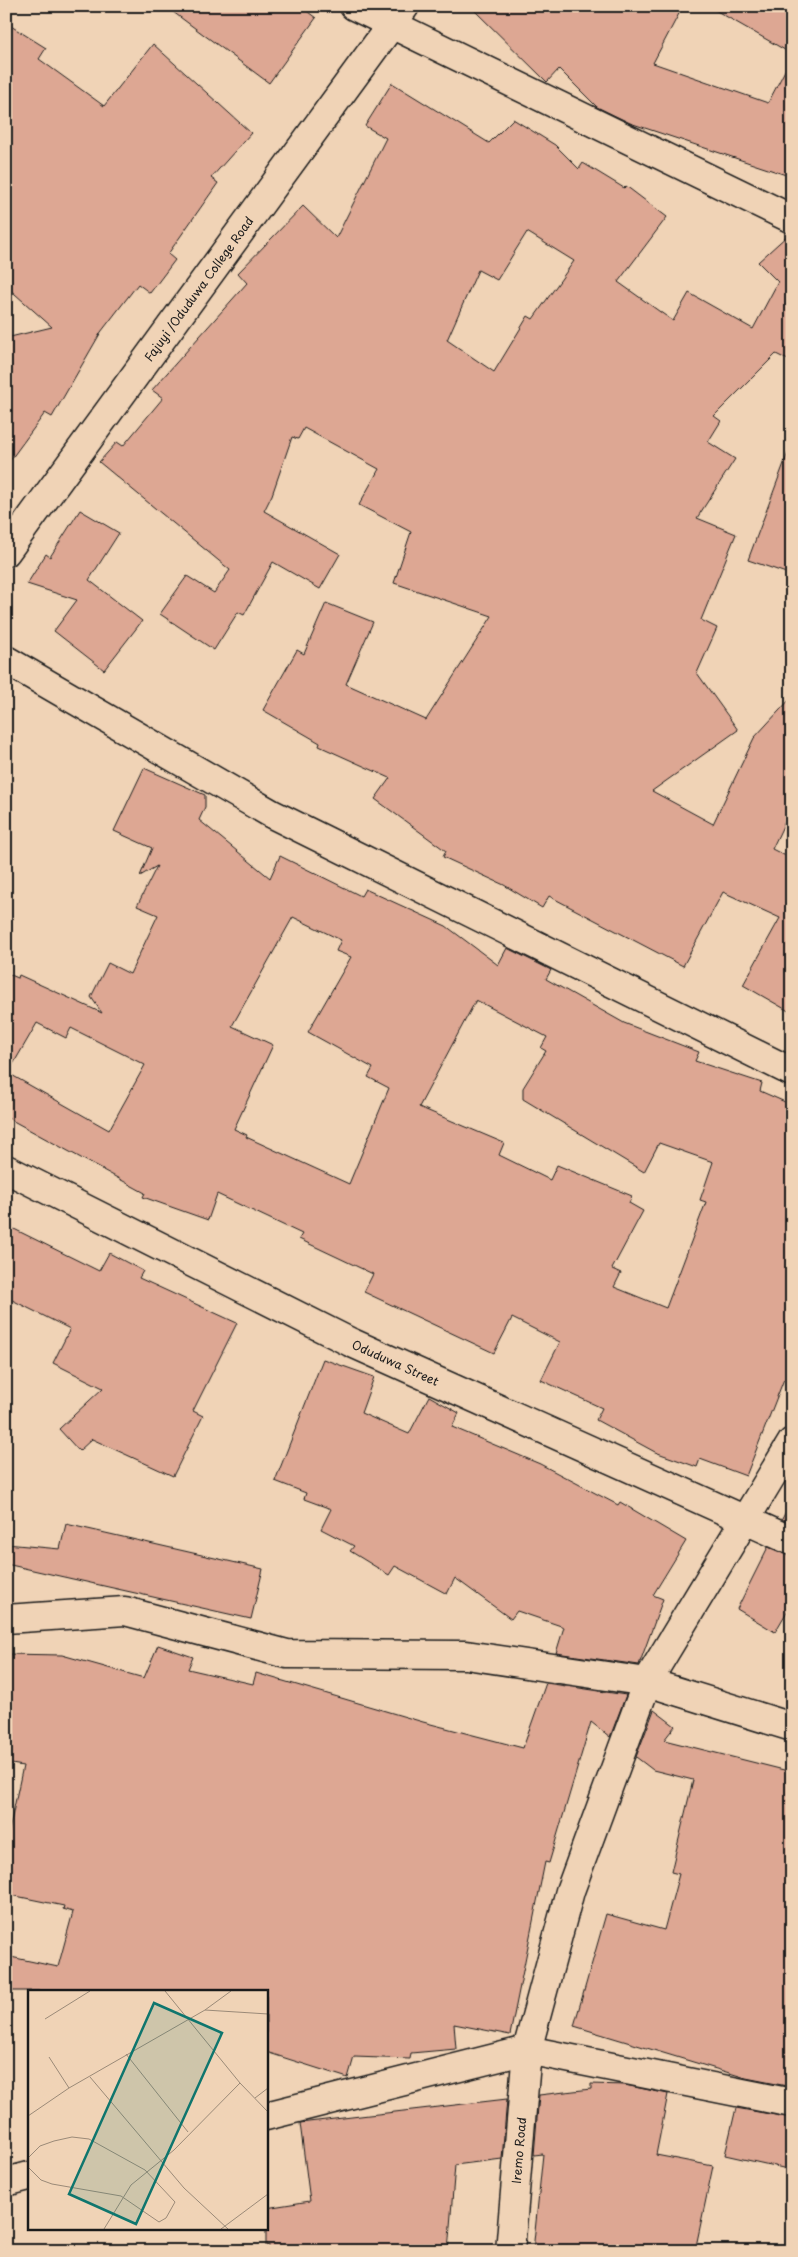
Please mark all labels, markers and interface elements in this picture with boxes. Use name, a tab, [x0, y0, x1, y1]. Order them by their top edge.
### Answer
street label: Fajuyi /Oduduwa College Road	[139, 213, 257, 365]
street label: Oduduwa Street	[349, 1335, 442, 1390]
inset map	[28, 1990, 268, 2230]
street label: Iremo Road	[507, 2116, 530, 2184]

